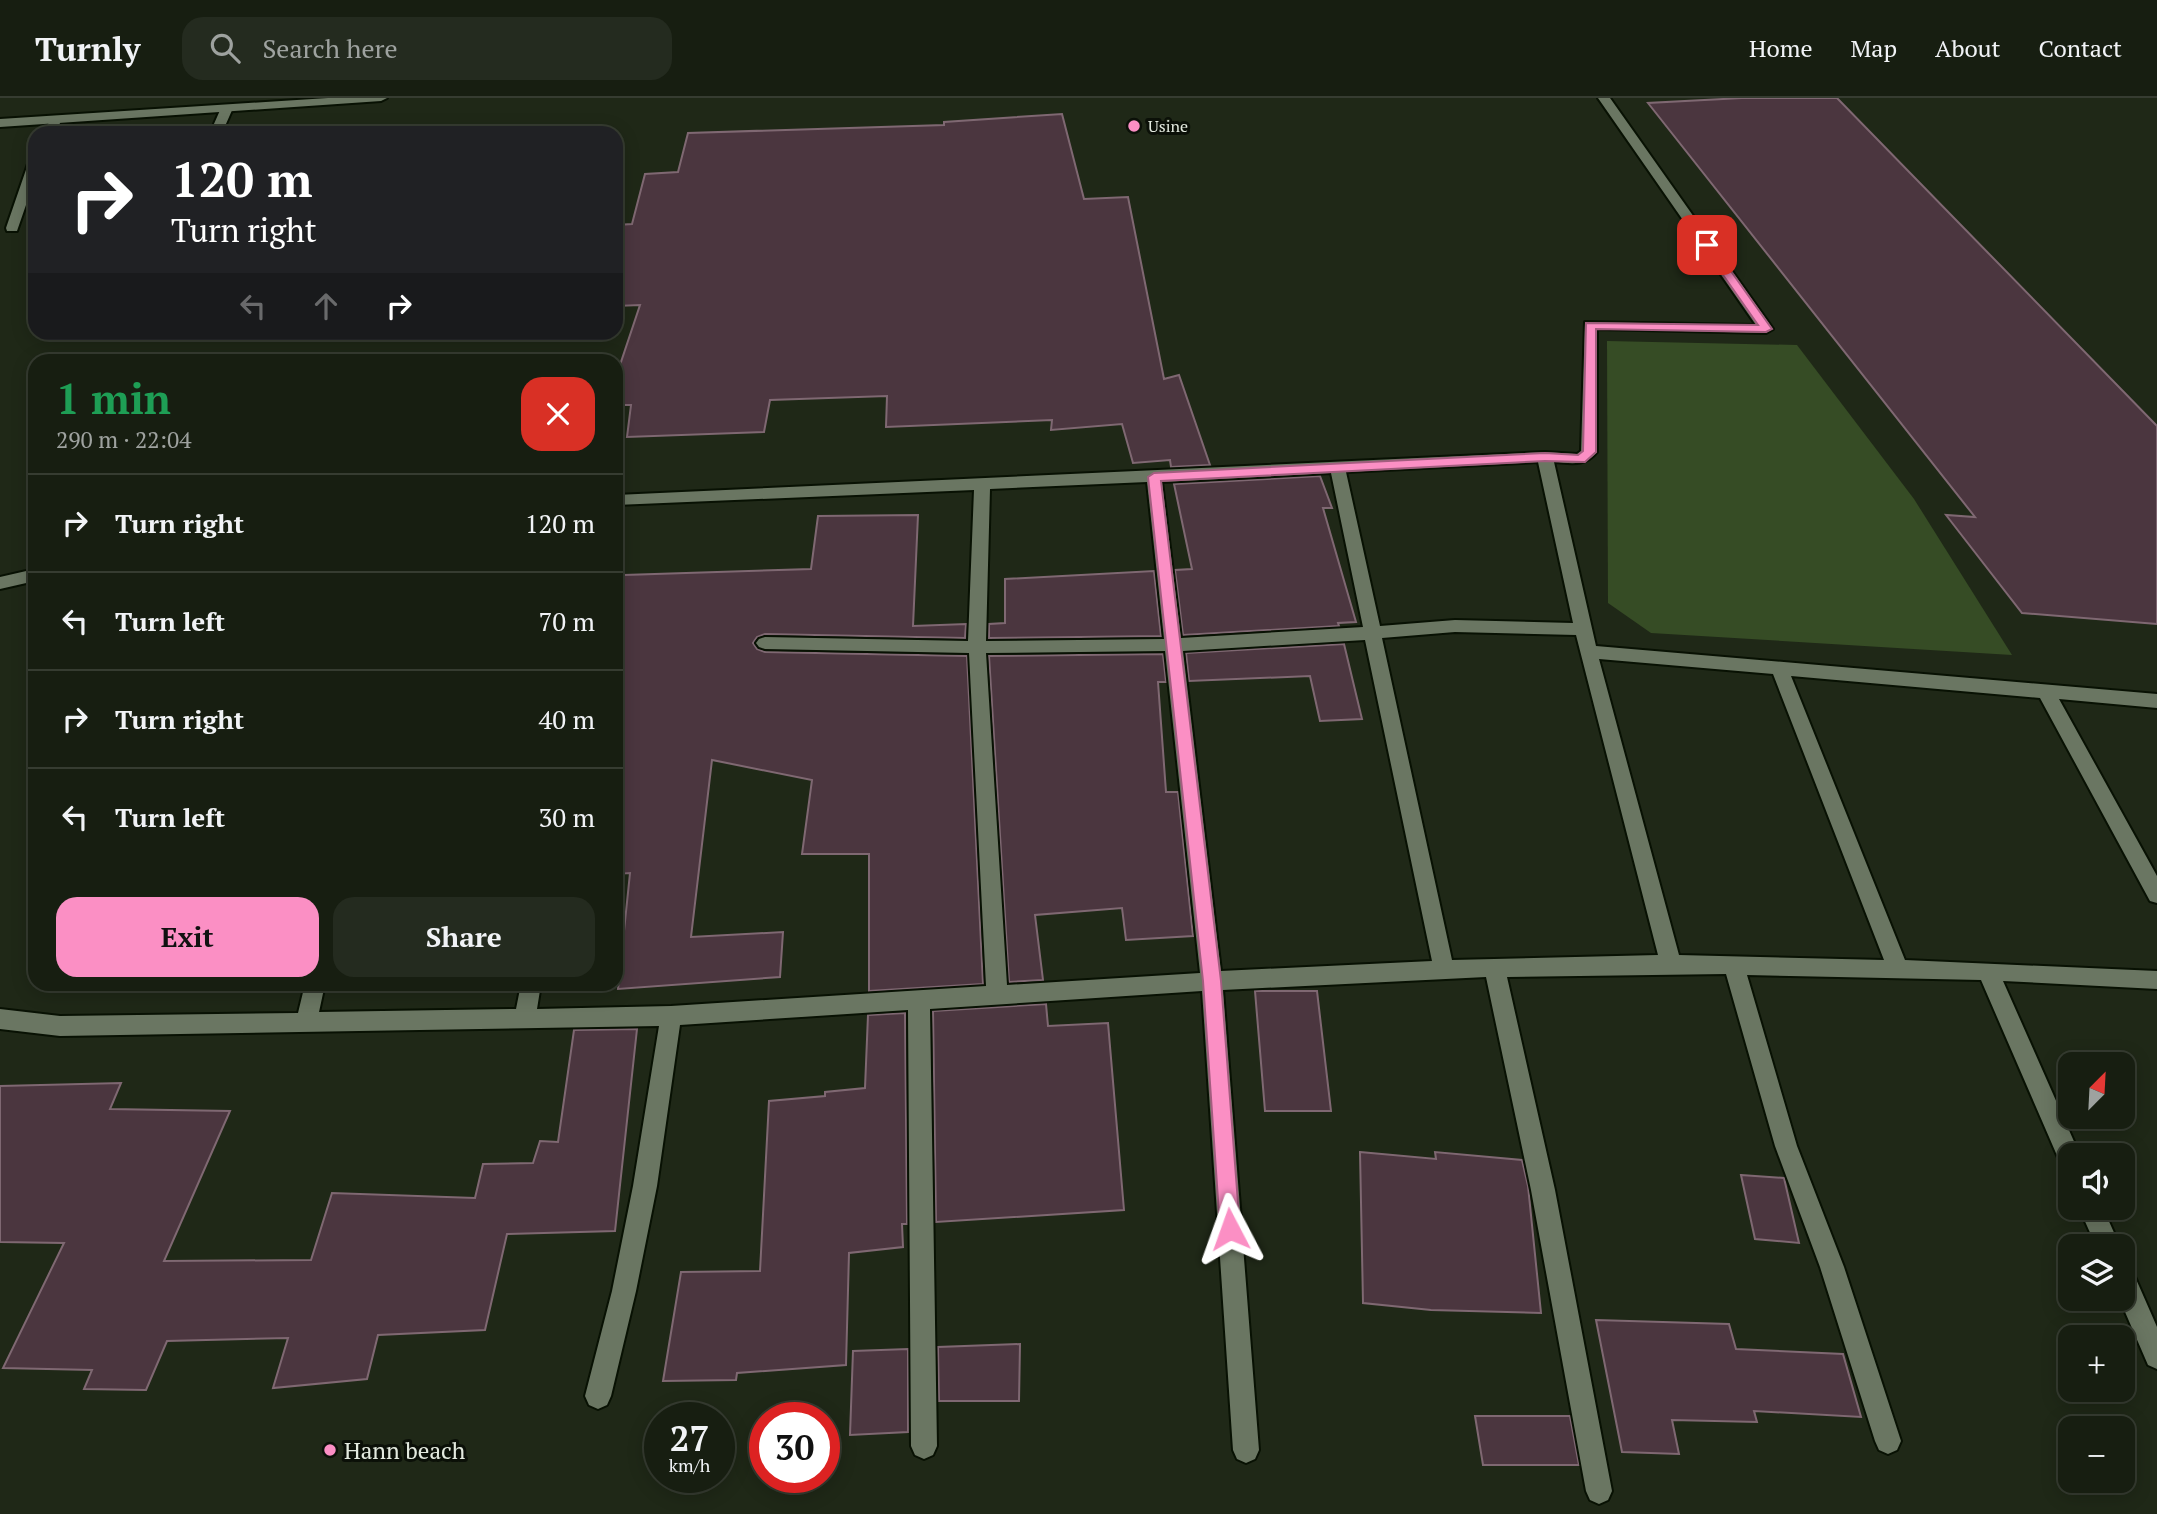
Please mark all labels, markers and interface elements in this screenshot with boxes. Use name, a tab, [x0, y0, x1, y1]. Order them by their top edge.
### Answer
search box	[182, 17, 672, 80]
text: Turnly	[35, 27, 140, 70]
icon: search	[206, 29, 244, 67]
text: Search here	[262, 31, 398, 65]
text: Home	[1749, 32, 1813, 64]
text: Map	[1851, 32, 1897, 64]
text: About	[1935, 32, 2001, 64]
text: Contact	[2039, 32, 2122, 64]
place label: Usine	[1148, 115, 1188, 137]
marker: Usine	[1126, 118, 1142, 134]
text: 120 m	[171, 146, 313, 211]
icon: right	[56, 154, 147, 245]
text: Turn right	[171, 209, 317, 251]
pin	[1677, 215, 1737, 275]
icon: arrive	[1688, 226, 1726, 264]
icon: left	[234, 287, 272, 325]
icon: ahead	[307, 287, 345, 325]
icon: right	[380, 287, 418, 325]
text: 1 min	[56, 370, 171, 426]
button: close	[521, 377, 595, 451]
text: 290 m · 22:04	[56, 424, 191, 455]
icon: right	[56, 504, 94, 542]
text: Turn right	[115, 506, 244, 540]
text: 120 m	[525, 506, 595, 540]
icon: left	[56, 602, 94, 640]
text: Turn left	[115, 604, 225, 638]
text: 70 m	[539, 604, 595, 638]
icon: right	[56, 700, 94, 738]
text: Turn right	[115, 702, 244, 736]
text: 40 m	[539, 702, 595, 736]
icon: left	[56, 798, 94, 836]
text: Turn left	[115, 800, 225, 834]
text: 30 m	[539, 800, 595, 834]
button: Exit	[56, 897, 319, 977]
button: Share	[333, 897, 595, 977]
north arrow	[2058, 1052, 2135, 1129]
map controls	[2058, 1052, 2135, 1493]
button: sound	[2058, 1143, 2135, 1220]
position arrow	[1193, 1192, 1267, 1266]
button: layers	[2058, 1234, 2135, 1311]
button: +	[2058, 1325, 2135, 1402]
speed limit sign: 30	[749, 1402, 840, 1493]
text: 27	[670, 1415, 709, 1461]
button: −	[2058, 1416, 2135, 1493]
place label: Hann beach	[344, 1435, 466, 1466]
marker: Hann beach	[322, 1442, 338, 1458]
text: km/h	[669, 1453, 710, 1477]

